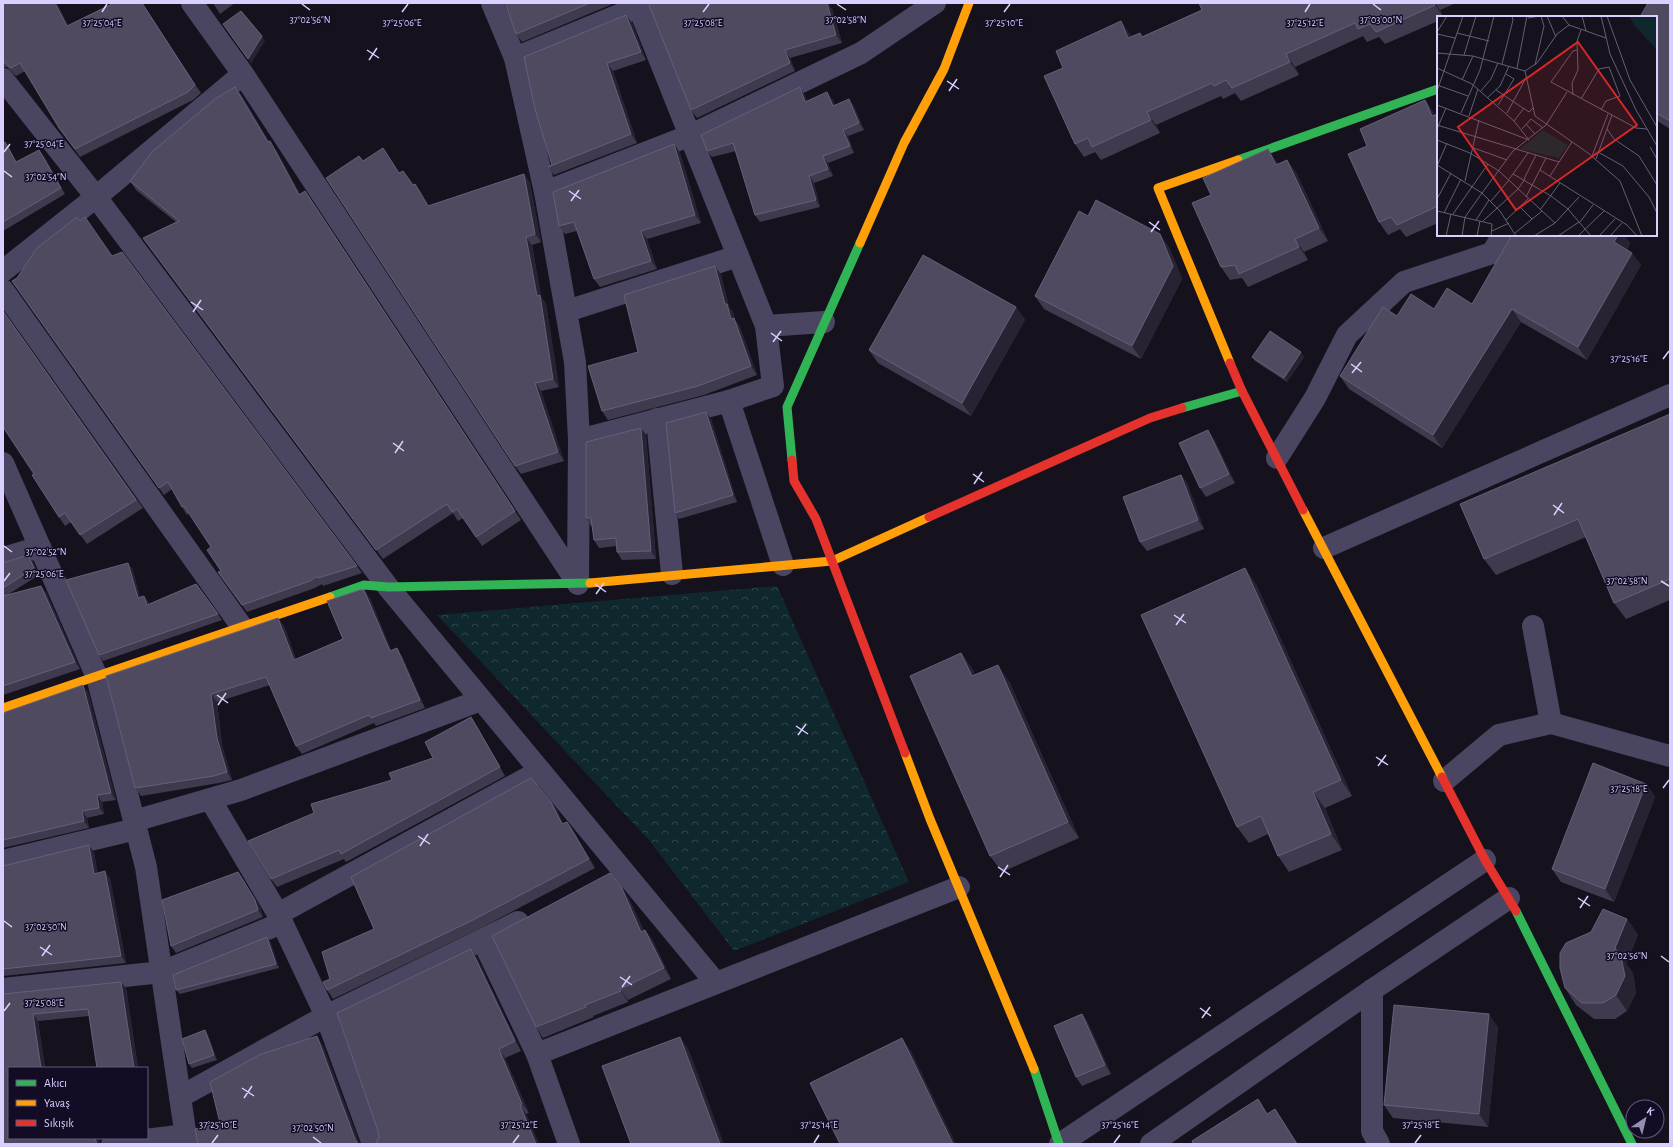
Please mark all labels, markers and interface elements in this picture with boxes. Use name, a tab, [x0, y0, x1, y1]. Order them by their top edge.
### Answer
text: 37°02'56"N	[289, 15, 331, 25]
text: 37°02'58"N	[825, 15, 867, 25]
text: 37°03'00"N	[1360, 15, 1402, 25]
inset map	[1437, 16, 1657, 236]
text: 37°25'04"E	[82, 18, 122, 28]
text: 37°25'06"E	[382, 18, 422, 28]
text: 37°25'08"E	[683, 18, 723, 28]
text: 37°25'10"E	[985, 18, 1023, 28]
text: 37°25'12"E	[1286, 18, 1324, 28]
text: 37°25'04"E	[24, 139, 64, 149]
text: 37°02'54"N	[25, 172, 67, 182]
text: 37°25'16"E	[1610, 354, 1648, 364]
text: 37°02'52"N	[25, 547, 67, 557]
text: 37°25'06"E	[24, 569, 64, 579]
text: 37°02'58"N	[1606, 576, 1648, 586]
text: 37°25'18"E	[1610, 784, 1648, 794]
text: 37°02'50"N	[25, 922, 67, 932]
text: 37°02'56"N	[1606, 951, 1648, 961]
text: 37°25'08"E	[24, 998, 64, 1008]
legend	[8, 1067, 148, 1139]
text: Akıcı	[44, 1077, 67, 1089]
text: Yavaş	[44, 1097, 70, 1109]
north arrow	[1625, 1099, 1665, 1139]
text: K	[1645, 1105, 1657, 1118]
text: Sıkışık	[44, 1117, 74, 1129]
text: 37°25'10"E	[199, 1120, 237, 1130]
text: 37°25'12"E	[500, 1120, 538, 1130]
text: 37°25'14"E	[800, 1120, 838, 1130]
text: 37°25'16"E	[1101, 1120, 1139, 1130]
text: 37°25'18"E	[1402, 1120, 1440, 1130]
text: 37°02'50"N	[292, 1123, 334, 1133]

